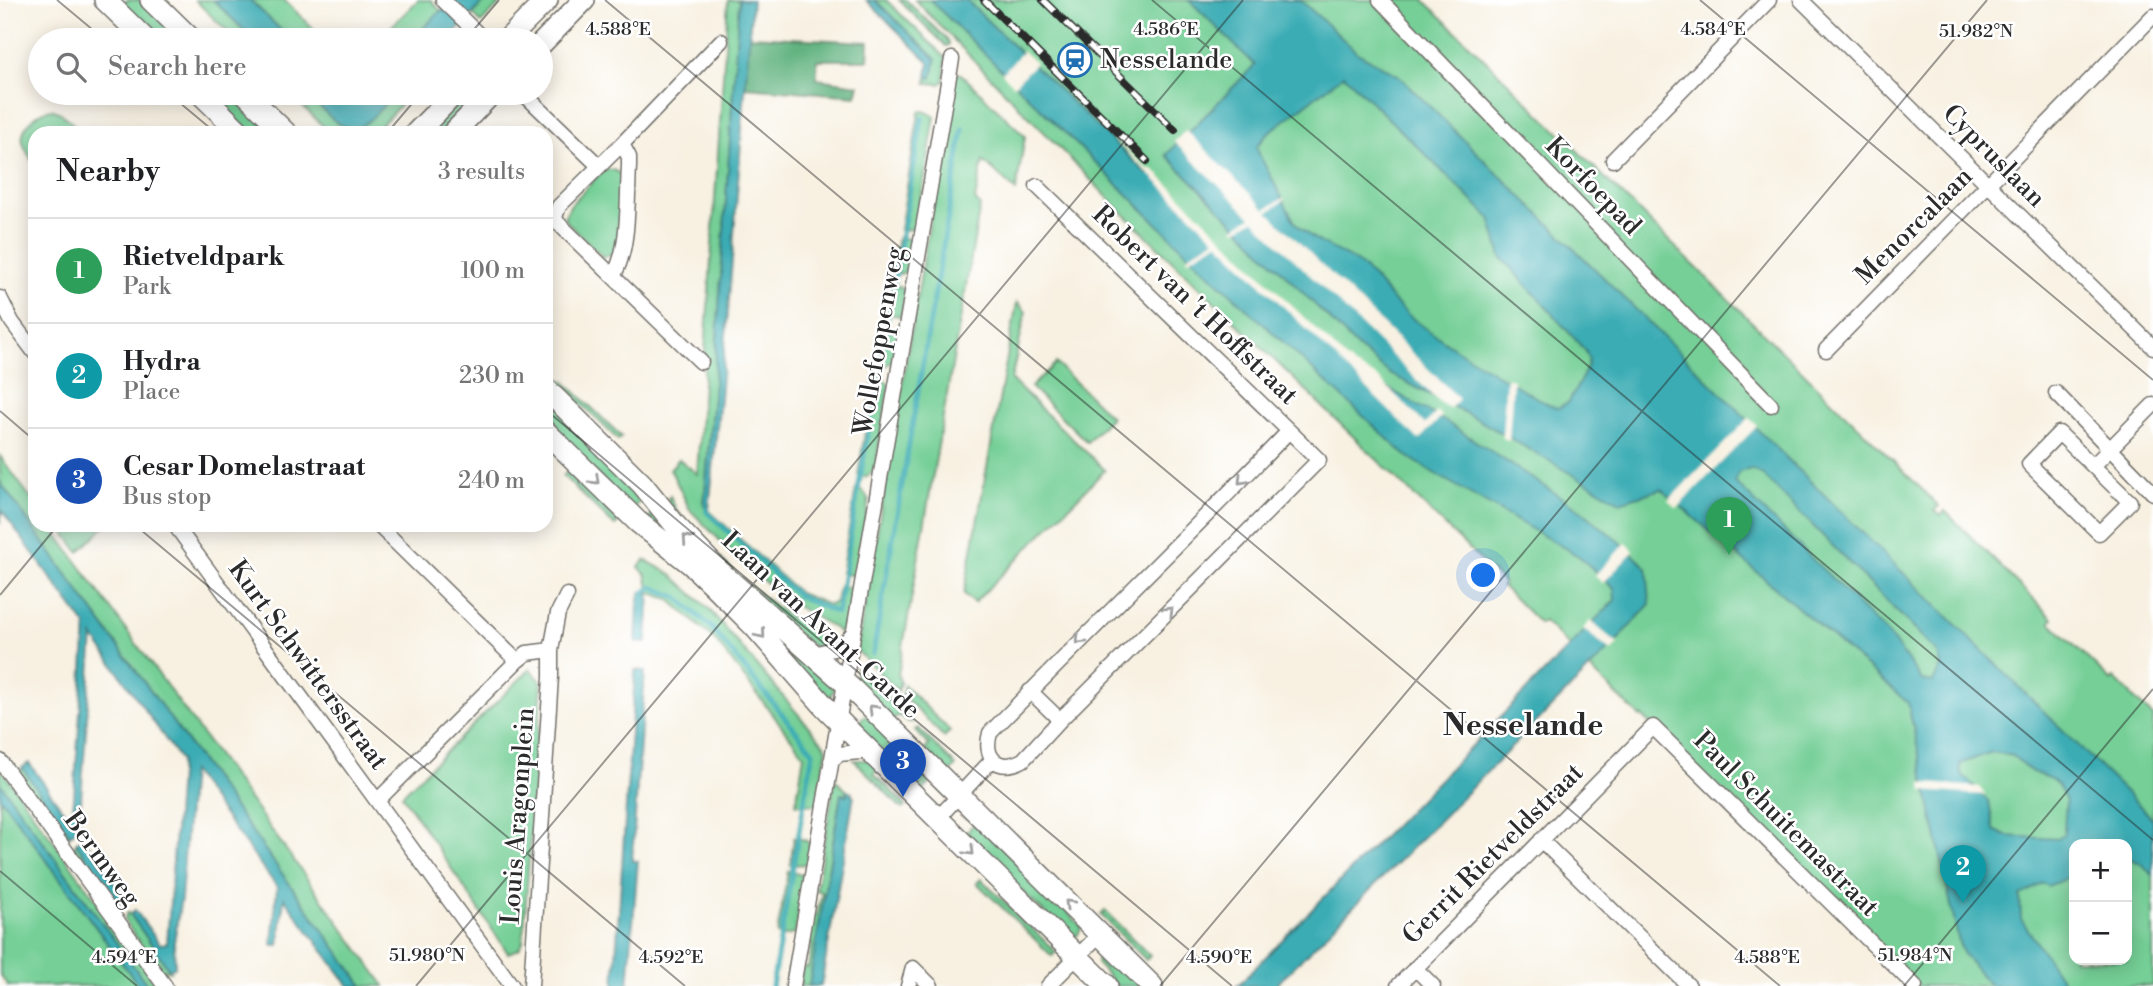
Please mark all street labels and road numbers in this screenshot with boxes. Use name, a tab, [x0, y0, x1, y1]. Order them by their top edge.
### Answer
street label: Cypruslaan	[1936, 98, 2052, 214]
street label: Korfoepad	[1538, 130, 1648, 242]
street label: Menorcalaan	[1849, 161, 1979, 291]
street label: Robert van 't Hoffstraat	[1085, 198, 1305, 412]
street label: Wollefoppenweg	[846, 243, 911, 439]
street label: Laan van Avant-Garde	[715, 524, 927, 726]
street label: Kurt Schwittersstraat	[221, 554, 395, 776]
street label: Louis Aragonplein	[494, 706, 542, 926]
street label: Paul Schuitemastraat	[1687, 725, 1885, 923]
street label: Gerrit Rietveldstraat	[1396, 757, 1590, 951]
street label: Bermweg	[56, 804, 148, 913]

